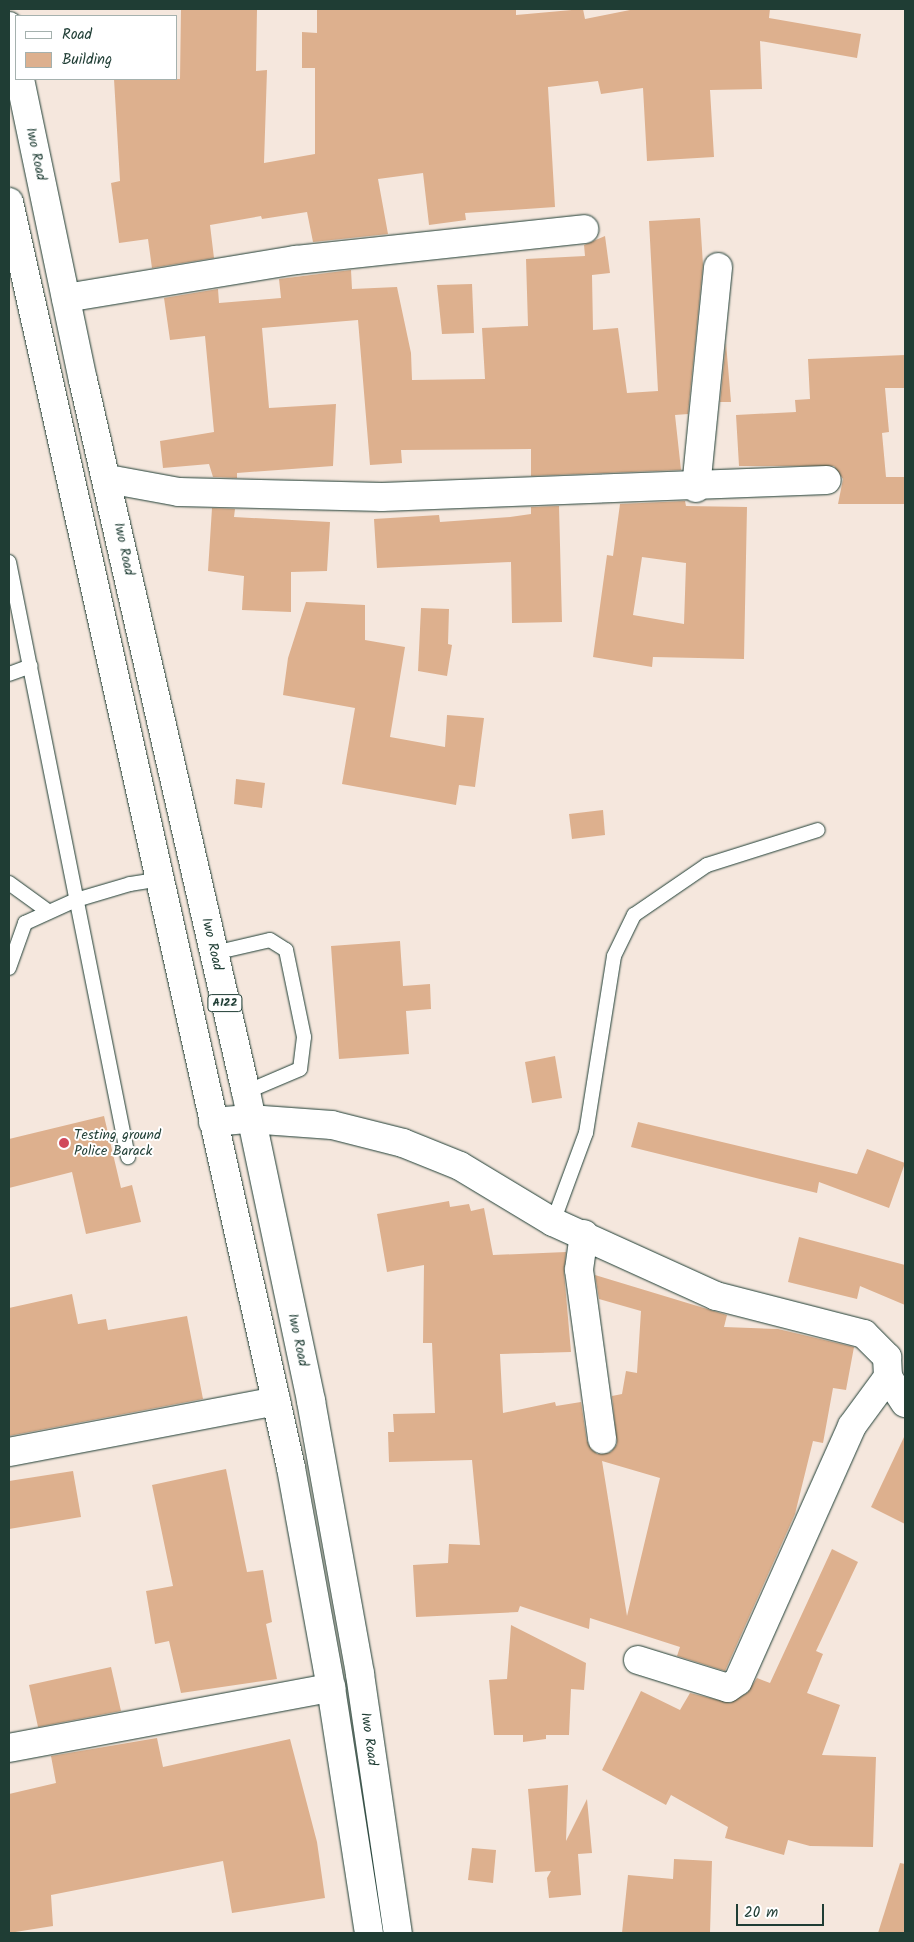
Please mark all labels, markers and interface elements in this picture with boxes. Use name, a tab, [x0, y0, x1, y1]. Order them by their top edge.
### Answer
legend	[15, 15, 178, 80]
text: Road	[62, 23, 92, 47]
text: Building	[62, 48, 112, 72]
street label: Iwo Road	[22, 126, 50, 182]
street label: Iwo Road	[110, 521, 138, 577]
street label: Iwo Road	[198, 916, 226, 972]
road number: A122	[206, 994, 244, 1012]
place label: Testing ground Police Barack	[74, 1127, 161, 1160]
marker: Testing ground Police Barack	[58, 1137, 70, 1149]
street label: Iwo Road	[284, 1312, 312, 1368]
street label: Iwo Road	[357, 1711, 381, 1767]
scale bar	[739, 1894, 826, 1926]
text: 20 m	[744, 1901, 778, 1925]

